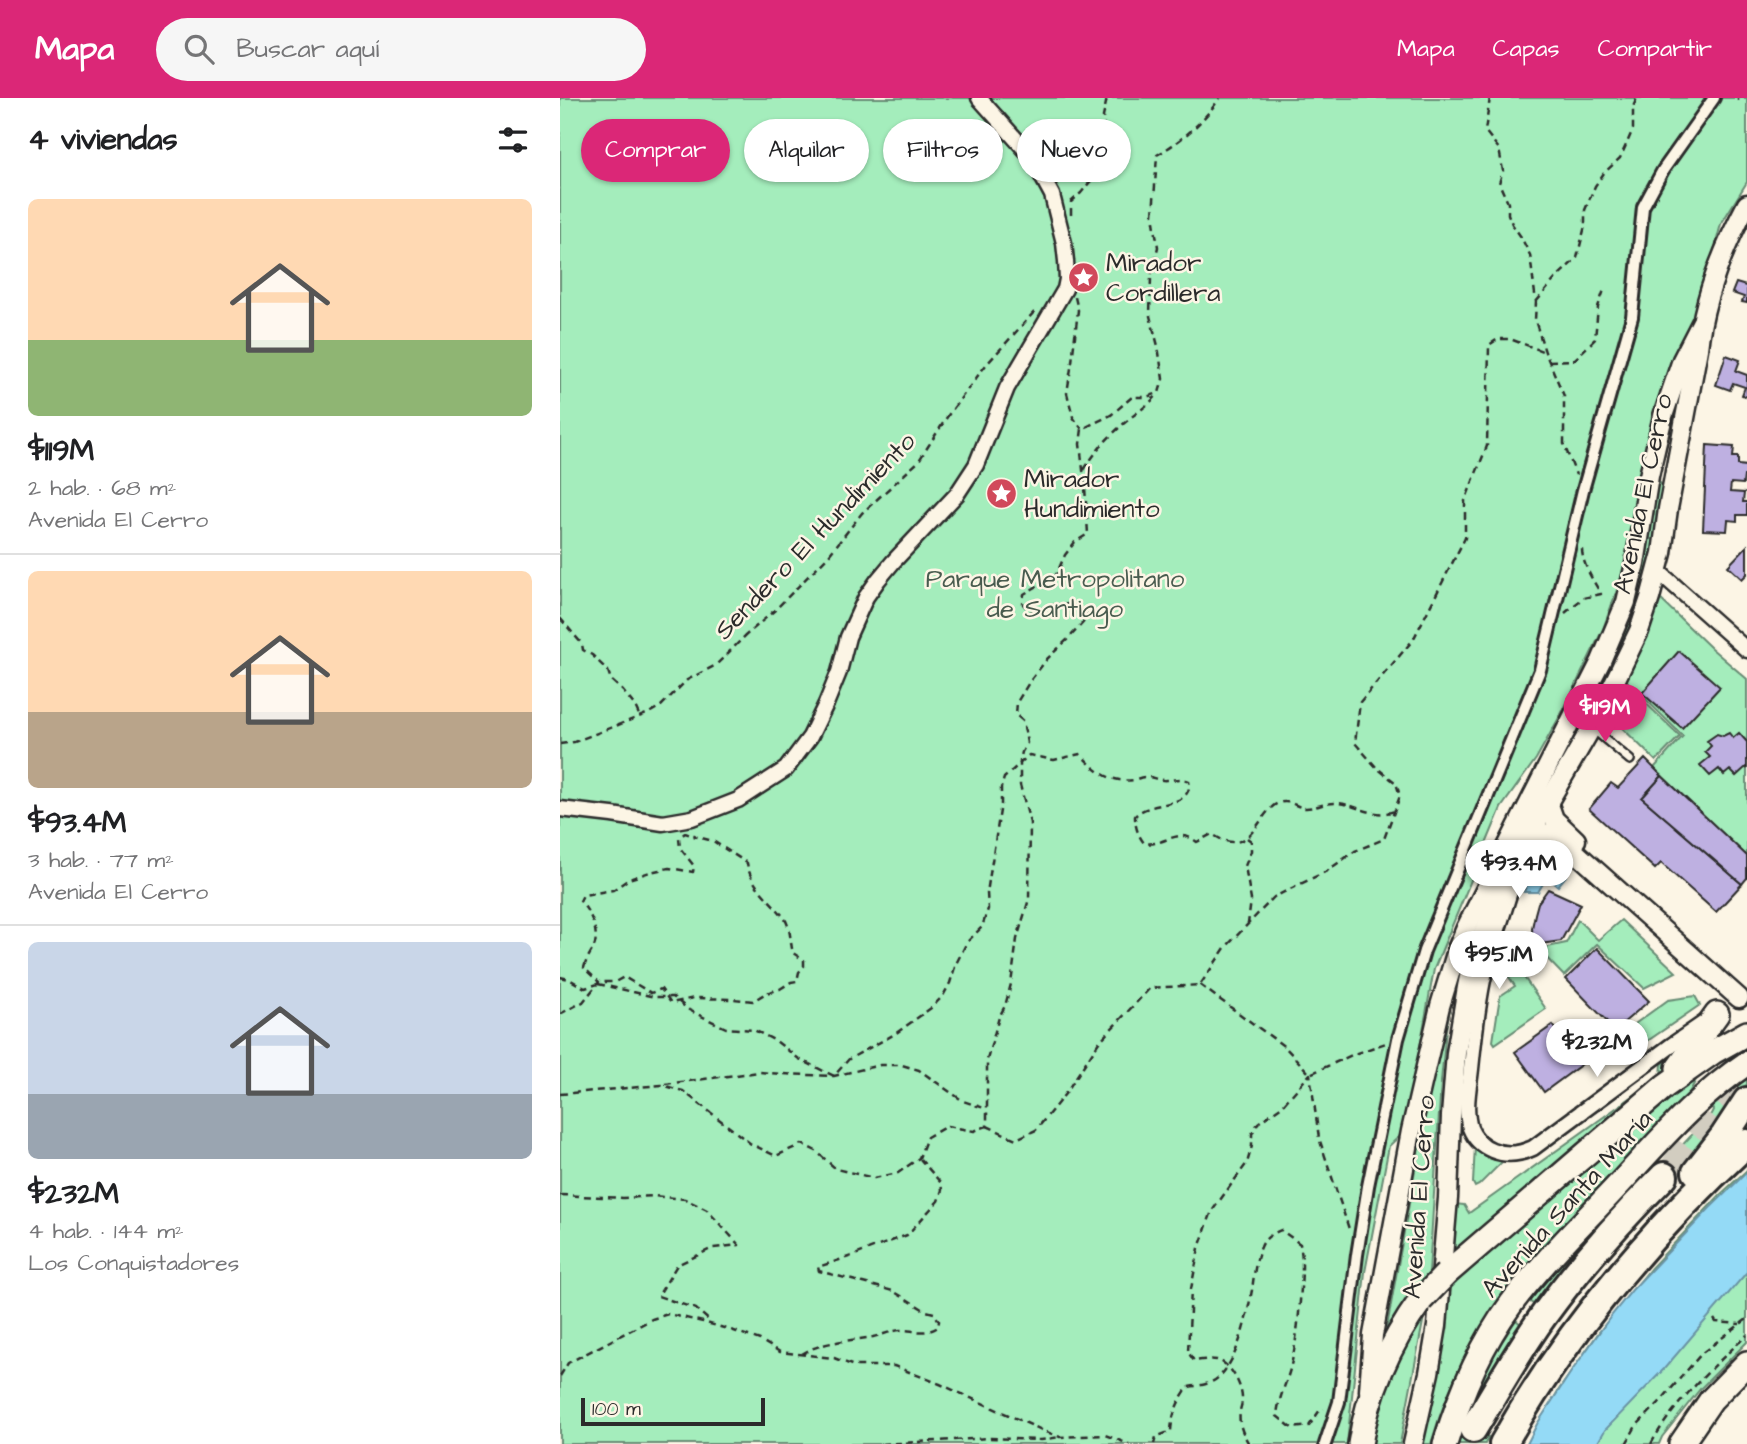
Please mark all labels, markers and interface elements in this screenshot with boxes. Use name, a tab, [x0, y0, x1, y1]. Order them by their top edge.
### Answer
search box	[156, 18, 646, 81]
text: Mapa	[35, 26, 114, 72]
icon: search	[180, 30, 218, 68]
text: Buscar aquí	[236, 31, 379, 67]
text: Mapa	[1397, 32, 1455, 66]
text: Capas	[1493, 32, 1559, 66]
text: Compartir	[1597, 32, 1712, 66]
text: 4 viviendas	[28, 119, 178, 161]
chip: Comprar	[581, 119, 730, 182]
chip: Alquilar	[744, 119, 869, 182]
chip: Filtros	[883, 119, 1003, 182]
chip: Nuevo	[1017, 119, 1131, 182]
icon: filters	[494, 121, 532, 159]
icon: home	[217, 245, 343, 371]
place label: Mirador Cordillera	[1106, 245, 1220, 311]
place icon: Mirador Cordillera	[1066, 261, 1100, 295]
street label: Avenida El Cerro	[1604, 390, 1682, 597]
street label: Sendero El Hundimiento	[706, 424, 924, 648]
text: $119M	[28, 430, 94, 472]
place label: Mirador Hundimiento	[1024, 461, 1160, 527]
text: 2 hab. · 68 m²	[28, 472, 176, 504]
place icon: Mirador Hundimiento	[984, 477, 1018, 511]
text: Avenida El Cerro	[28, 504, 208, 536]
park label: Parque Metropolitano de Santiago	[926, 561, 1185, 629]
icon: home	[217, 617, 343, 743]
pin: $119M	[1556, 684, 1654, 744]
text: $119M	[1580, 691, 1630, 723]
text: $93.4M	[28, 802, 127, 844]
pin: $93.4M	[1462, 840, 1576, 900]
text: 3 hab. · 77 m²	[28, 844, 174, 876]
text: $93.4M	[1481, 847, 1557, 879]
text: Avenida El Cerro	[28, 876, 208, 908]
pin: $95.1M	[1442, 932, 1556, 991]
text: $95.1M	[1465, 938, 1533, 970]
icon: home	[217, 988, 343, 1114]
pin: $232M	[1548, 1020, 1646, 1079]
text: $232M	[1562, 1026, 1632, 1058]
street label: Avenida El Cerro	[1394, 1094, 1444, 1300]
street label: Avenida Santa María	[1473, 1102, 1661, 1306]
text: $232M	[28, 1173, 119, 1215]
text: 4 hab. · 144 m²	[28, 1215, 184, 1247]
text: Los Conquistadores	[28, 1247, 239, 1279]
scale bar	[581, 1395, 765, 1427]
text: 100 m	[592, 1396, 641, 1423]

